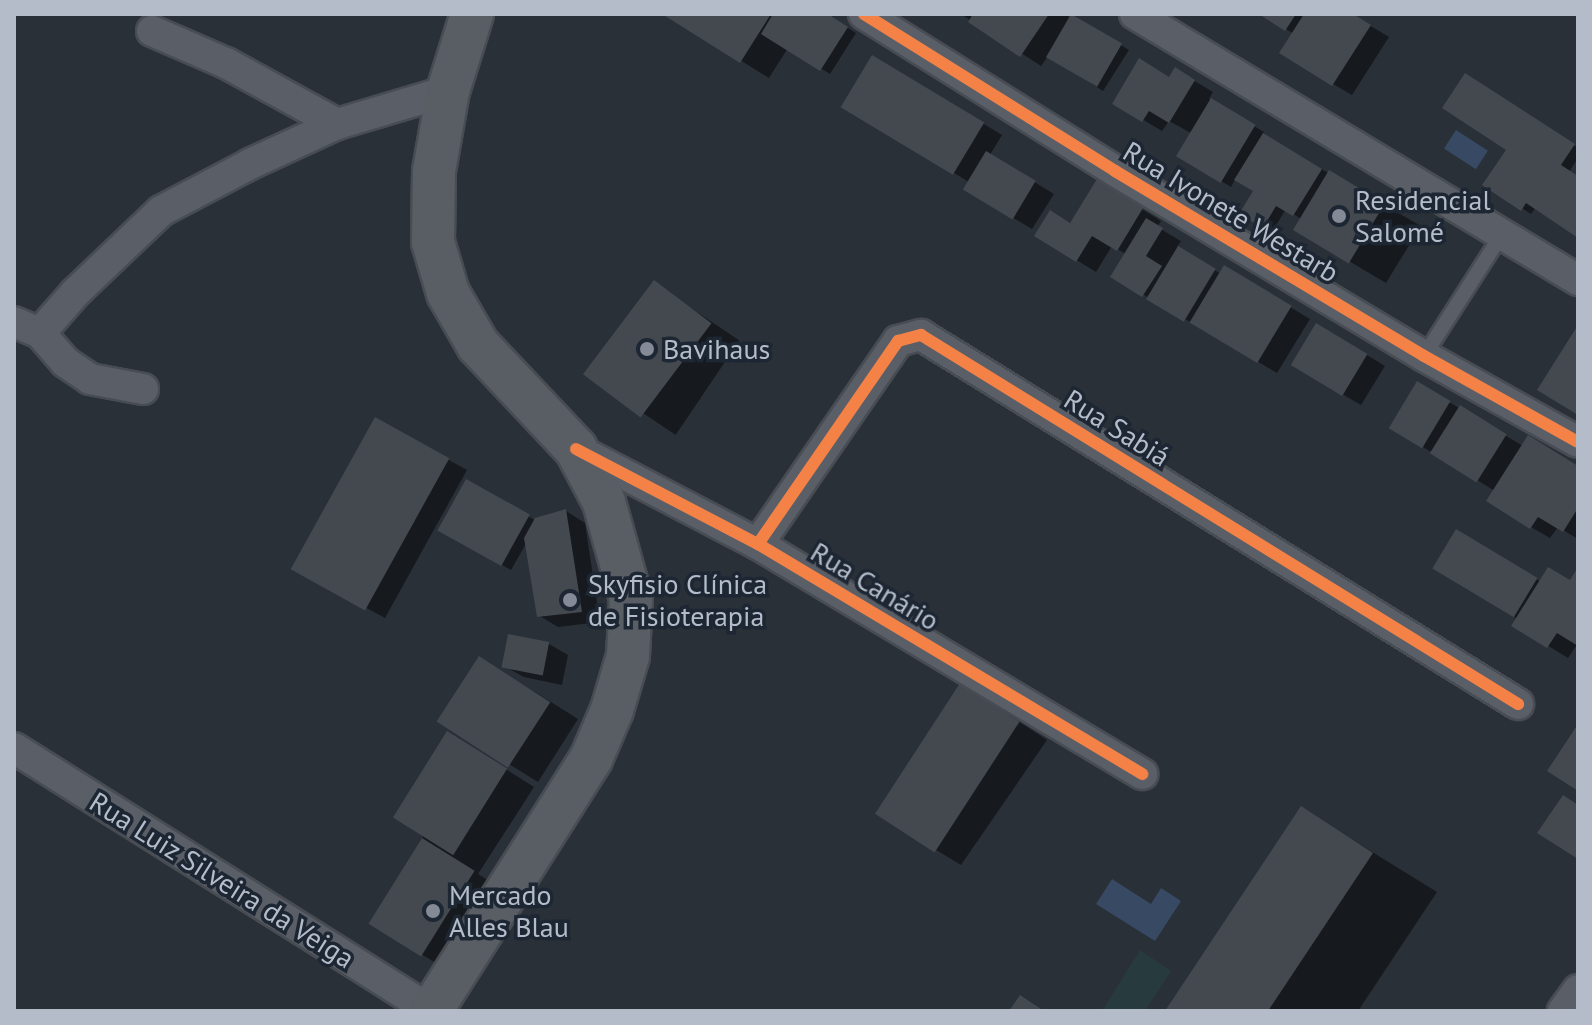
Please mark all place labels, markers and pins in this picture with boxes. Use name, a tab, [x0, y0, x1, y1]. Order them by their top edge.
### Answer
place label: Residencial Salomé	[1355, 183, 1491, 249]
marker: Residencial Salomé	[1330, 207, 1348, 225]
place label: Bavihaus	[663, 332, 770, 366]
marker: Bavihaus	[638, 340, 656, 358]
place label: Skyfisio Clínica de Fisioterapia	[588, 567, 767, 633]
marker: Skyfisio Clínica de Fisioterapia	[559, 589, 581, 611]
place label: Mercado Alles Blau	[449, 878, 569, 944]
marker: Mercado Alles Blau	[424, 902, 442, 920]

